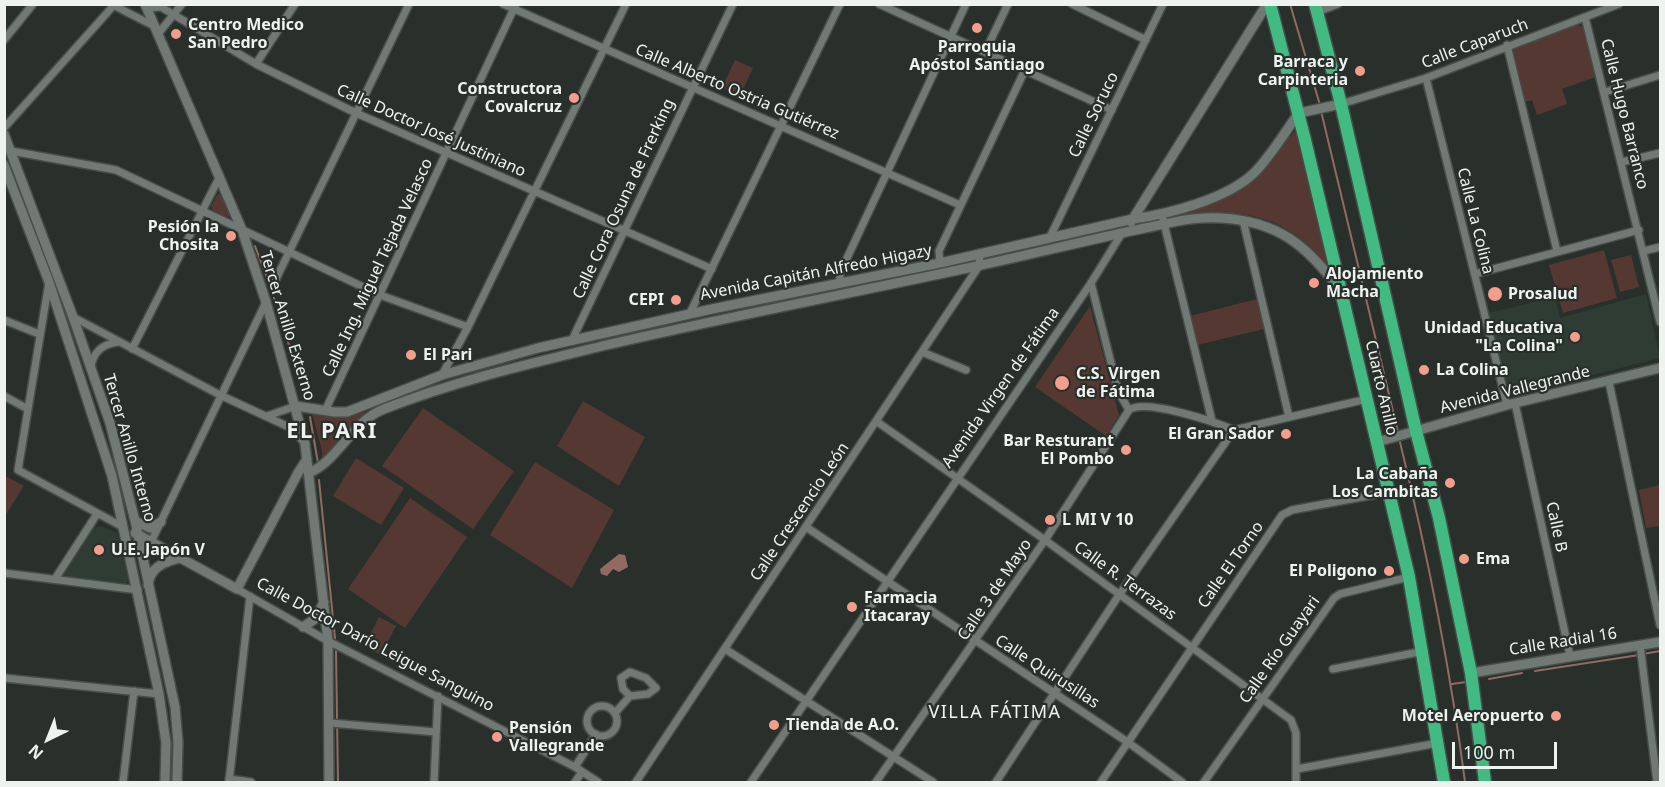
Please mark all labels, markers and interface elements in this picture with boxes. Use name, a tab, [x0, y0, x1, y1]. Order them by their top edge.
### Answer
place label: Centro Medico San Pedro	[188, 15, 304, 53]
street label: Calle Caparuch	[1419, 15, 1531, 73]
marker: Parroquia Apóstol Santiago	[970, 21, 984, 35]
marker: Centro Medico San Pedro	[169, 27, 183, 41]
place label: Parroquia Apóstol Santiago	[909, 37, 1045, 75]
street label: Calle Hugo Barranco	[1596, 37, 1652, 191]
street label: Calle Alberto Ostria Gutiérrez	[632, 40, 842, 144]
place label: Barraca y Carpinteria	[1258, 52, 1348, 90]
marker: Barraca y Carpinteria	[1353, 64, 1367, 78]
street label: Calle Soruco	[1065, 69, 1123, 161]
place label: Constructora Covalcruz	[457, 79, 562, 117]
street label: Calle Doctor José Justiniano	[333, 81, 529, 181]
marker: Constructora Covalcruz	[567, 91, 581, 105]
street label: Calle Cora Osuna de Frerking	[569, 96, 679, 302]
street label: Calle Ing. Miguel Tejada Velasco	[319, 156, 437, 380]
street label: Calle La Colina	[1453, 166, 1497, 276]
place label: Pesión la Chosita	[148, 217, 219, 255]
marker: Pesión la Chosita	[224, 229, 238, 243]
street label: Avenida Capitán Alfredo Higazy	[699, 241, 933, 305]
street label: Tercer Anillo Externo	[255, 249, 319, 403]
place label: Alojamiento Macha	[1326, 264, 1423, 302]
marker: Alojamiento Macha	[1307, 276, 1321, 290]
place label: Prosalud	[1508, 284, 1578, 304]
marker: Prosalud	[1486, 285, 1504, 303]
place label: CEPI	[629, 290, 664, 310]
marker: CEPI	[669, 293, 683, 307]
street label: Avenida Virgen de Fátima	[938, 304, 1064, 472]
place label: Unidad Educativa "La Colina"	[1424, 318, 1563, 356]
marker: Unidad Educativa "La Colina"	[1568, 330, 1582, 344]
street label: Cuarto Anillo	[1361, 338, 1401, 438]
place label: El Pari	[423, 345, 472, 365]
marker: El Pari	[404, 348, 418, 362]
place label: La Colina	[1436, 360, 1508, 380]
street label: Avenida Vallegrande	[1438, 362, 1592, 418]
marker: La Colina	[1417, 363, 1431, 377]
place label: C.S. Virgen de Fátima	[1076, 364, 1160, 402]
street label: Tercer Anillo Interno	[99, 372, 159, 524]
marker: C.S. Virgen de Fátima	[1053, 374, 1071, 392]
district label: EL PARI	[286, 419, 378, 445]
place label: El Gran Sador	[1168, 424, 1274, 444]
marker: El Gran Sador	[1279, 427, 1293, 441]
place label: Bar Resturant El Pombo	[1003, 431, 1114, 469]
street label: Calle Crescencio León	[747, 439, 853, 585]
marker: Bar Resturant El Pombo	[1119, 443, 1133, 457]
place label: La Cabaña Los Cambitas	[1332, 464, 1438, 502]
marker: La Cabaña Los Cambitas	[1443, 476, 1457, 490]
street label: Calle B	[1541, 500, 1571, 554]
place label: L MI V 10	[1062, 510, 1133, 530]
marker: L MI V 10	[1043, 513, 1057, 527]
street label: Calle El Torno	[1194, 518, 1268, 612]
street label: Calle 3 de Mayo	[954, 536, 1036, 644]
street label: Calle R. Terrazas	[1070, 537, 1180, 625]
place label: U.E. Japón V	[111, 540, 205, 560]
marker: U.E. Japón V	[92, 543, 106, 557]
place label: Ema	[1476, 549, 1510, 569]
marker: Ema	[1457, 552, 1471, 566]
place label: El Poligono	[1289, 561, 1377, 581]
marker: El Poligono	[1382, 564, 1396, 578]
street label: Calle Doctor Darío Leigue Sanguino	[253, 574, 497, 716]
place label: Farmacia Itacaray	[864, 588, 937, 626]
street label: Calle Río Guayari	[1236, 593, 1324, 707]
marker: Farmacia Itacaray	[845, 600, 859, 614]
street label: Calle Radial 16	[1508, 624, 1618, 660]
street label: Calle Quirusillas	[991, 631, 1103, 713]
district label: VILLA FÁTIMA	[928, 702, 1062, 724]
place label: Motel Aeropuerto	[1402, 706, 1544, 726]
north arrow	[18, 709, 78, 769]
marker: Motel Aeropuerto	[1549, 709, 1563, 723]
place label: Tienda de A.O.	[786, 715, 899, 735]
place label: Pensión Vallegrande	[509, 718, 604, 756]
marker: Tienda de A.O.	[767, 718, 781, 732]
marker: Pensión Vallegrande	[490, 730, 504, 744]
scale bar	[1455, 730, 1560, 768]
text: N	[23, 740, 48, 765]
text: 100 m	[1463, 740, 1515, 764]

